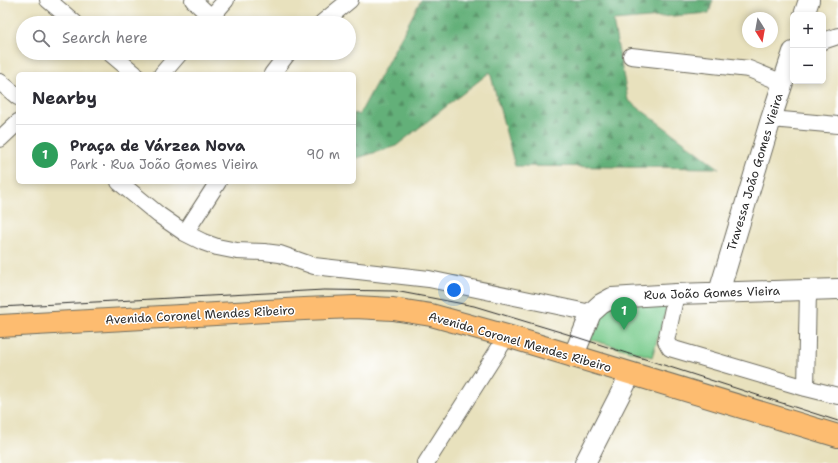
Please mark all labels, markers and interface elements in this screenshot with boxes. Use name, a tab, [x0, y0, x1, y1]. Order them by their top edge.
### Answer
north arrow	[742, 12, 778, 48]
map controls	[790, 12, 826, 84]
button: +	[790, 12, 826, 48]
search box	[16, 16, 356, 60]
icon: search	[30, 27, 52, 49]
text: Search here	[62, 28, 148, 48]
button: −	[790, 48, 826, 84]
text: Nearby	[32, 87, 97, 109]
street label: Travessa João Gomes Vieira	[723, 91, 787, 253]
text: Praça de Várzea Nova	[70, 136, 245, 156]
text: 1	[42, 146, 48, 163]
text: 90 m	[306, 146, 340, 163]
text: Park · Rua João Gomes Vieira	[70, 156, 258, 173]
your location	[444, 280, 464, 300]
street label: Rua João Gomes Vieira	[644, 283, 781, 303]
pin: 1	[611, 297, 637, 330]
street label: Avenida Coronel Mendes Ribeiro	[105, 302, 295, 328]
street label: Avenida Coronel Mendes Ribeiro	[427, 308, 613, 376]

